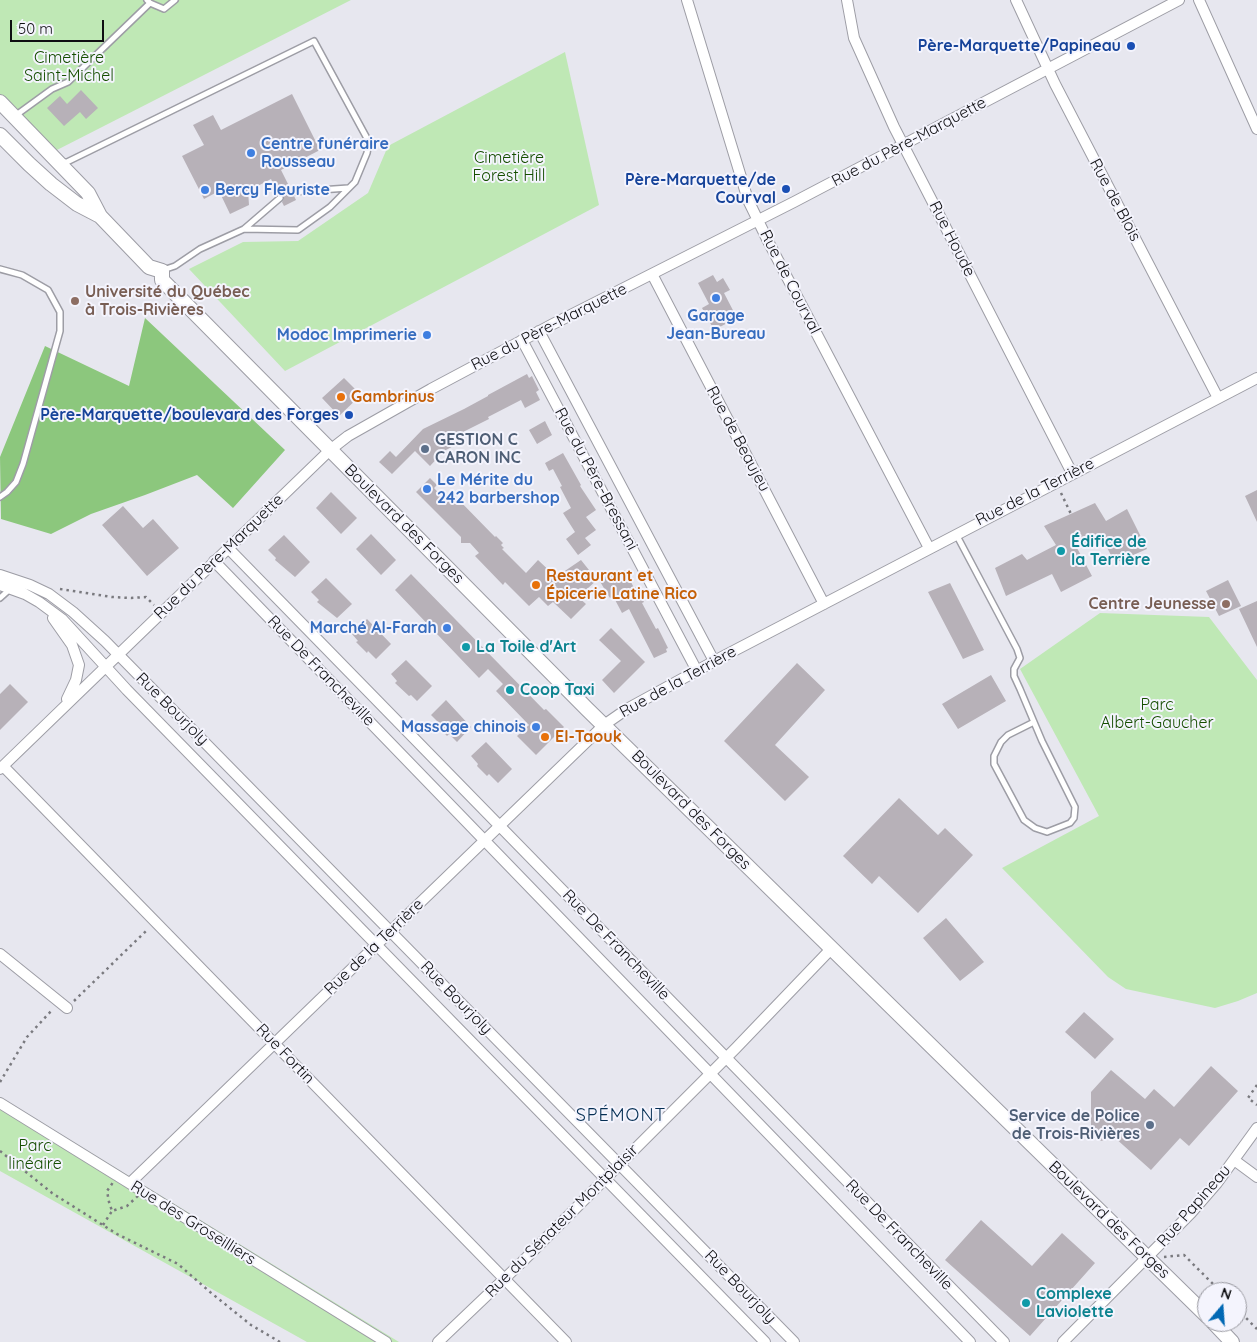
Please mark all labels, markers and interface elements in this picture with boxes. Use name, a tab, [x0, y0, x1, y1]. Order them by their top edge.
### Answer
scale bar	[12, 10, 106, 42]
text: 50 m	[18, 19, 53, 38]
place label: Père-Marquette/Papineau	[918, 36, 1121, 56]
marker: Père-Marquette/Papineau	[1125, 40, 1137, 52]
park label: Cimetière Saint-Michel	[24, 48, 114, 86]
street label: Rue du Père-Marquette	[828, 93, 990, 191]
place label: Centre funéraire Rousseau	[261, 134, 389, 172]
marker: Centre funéraire Rousseau	[245, 147, 257, 159]
park label: Cimetière Forest Hill	[473, 148, 545, 186]
street label: Rue de Blois	[1085, 155, 1145, 245]
place label: Père-Marquette/de Courval	[625, 170, 776, 208]
place label: Bercy Fleuriste	[215, 180, 330, 200]
marker: Père-Marquette/de Courval	[780, 183, 792, 195]
marker: Bercy Fleuriste	[199, 184, 211, 196]
street label: Rue Houde	[925, 198, 979, 280]
street label: Rue de Courval	[756, 227, 824, 337]
street label: Rue du Père-Marquette	[468, 279, 630, 375]
place label: Université du Québec à Trois-Rivières	[85, 282, 250, 320]
marker: Garage Jean-Bureau	[710, 292, 722, 304]
marker: Université du Québec à Trois-Rivières	[69, 295, 81, 307]
place label: Garage Jean-Bureau	[666, 306, 766, 344]
place label: Modoc Imprimerie	[277, 325, 417, 345]
marker: Modoc Imprimerie	[421, 329, 433, 341]
street label: Rue de Beaujeu	[702, 383, 774, 495]
place label: Gambrinus	[351, 387, 435, 407]
marker: Gambrinus	[335, 391, 347, 403]
street label: Rue du Père-Bressani	[550, 404, 642, 554]
place label: Père-Marquette/boulevard des Forges	[40, 405, 339, 425]
marker: Père-Marquette/boulevard des Forges	[343, 409, 355, 421]
place label: GESTION C CARON INC	[435, 430, 521, 468]
marker: GESTION C CARON INC	[419, 443, 431, 455]
street label: Rue de la Terrière	[973, 454, 1097, 530]
street label: Boulevard des Forges	[340, 460, 468, 588]
place label: Le Mérite du 242 barbershop	[437, 470, 560, 508]
marker: Le Mérite du 242 barbershop	[421, 483, 433, 495]
street label: Rue du Père-Marquette	[150, 490, 288, 624]
place label: Édifice de la Terrière	[1071, 532, 1151, 570]
marker: Édifice de la Terrière	[1055, 545, 1067, 557]
place label: Restaurant et Épicerie Latine Rico	[546, 566, 697, 604]
marker: Restaurant et Épicerie Latine Rico	[530, 579, 542, 591]
place label: Centre Jeunesse	[1088, 594, 1216, 614]
marker: Centre Jeunesse	[1220, 598, 1232, 610]
street label: Rue De Francheville	[263, 612, 379, 730]
place label: Marché Al-Farah	[310, 618, 437, 638]
marker: Marché Al-Farah	[441, 622, 453, 634]
place label: La Toile d'Art	[476, 637, 577, 657]
marker: La Toile d'Art	[460, 641, 472, 653]
street label: Rue de la Terrière	[616, 642, 740, 722]
street label: Rue Bourjoly	[132, 669, 212, 749]
place label: Coop Taxi	[520, 680, 595, 700]
marker: Coop Taxi	[504, 684, 516, 696]
park label: Parc Albert-Gaucher	[1100, 695, 1214, 733]
place label: Massage chinois	[401, 717, 526, 737]
marker: Massage chinois	[530, 721, 542, 733]
place label: El-Taouk	[555, 727, 622, 747]
marker: El-Taouk	[539, 731, 551, 743]
street label: Boulevard des Forges	[627, 746, 755, 874]
street label: Rue De Francheville	[558, 886, 674, 1004]
street label: Rue de la Terrière	[320, 895, 428, 999]
street label: Rue Bourjoly	[416, 957, 496, 1039]
street label: Rue Fortin	[252, 1020, 318, 1088]
district label: SPÉMONT	[575, 1105, 667, 1127]
place label: Service de Police de Trois-Rivières	[1009, 1106, 1140, 1144]
marker: Service de Police de Trois-Rivières	[1144, 1119, 1156, 1131]
park label: Parc linéaire	[8, 1136, 62, 1174]
street label: Rue du Sénateur Montplaisir	[481, 1140, 643, 1302]
street label: Boulevard des Forges	[1044, 1157, 1174, 1283]
street label: Rue Papineau	[1153, 1161, 1235, 1251]
street label: Rue De Francheville	[841, 1176, 957, 1294]
street label: Rue des Groseilliers	[127, 1177, 259, 1269]
street label: Rue Bourjoly	[700, 1246, 780, 1328]
north arrow	[1197, 1282, 1247, 1332]
place label: Complexe Laviolette	[1036, 1284, 1114, 1322]
text: N	[1219, 1284, 1234, 1304]
marker: Complexe Laviolette	[1020, 1297, 1032, 1309]

